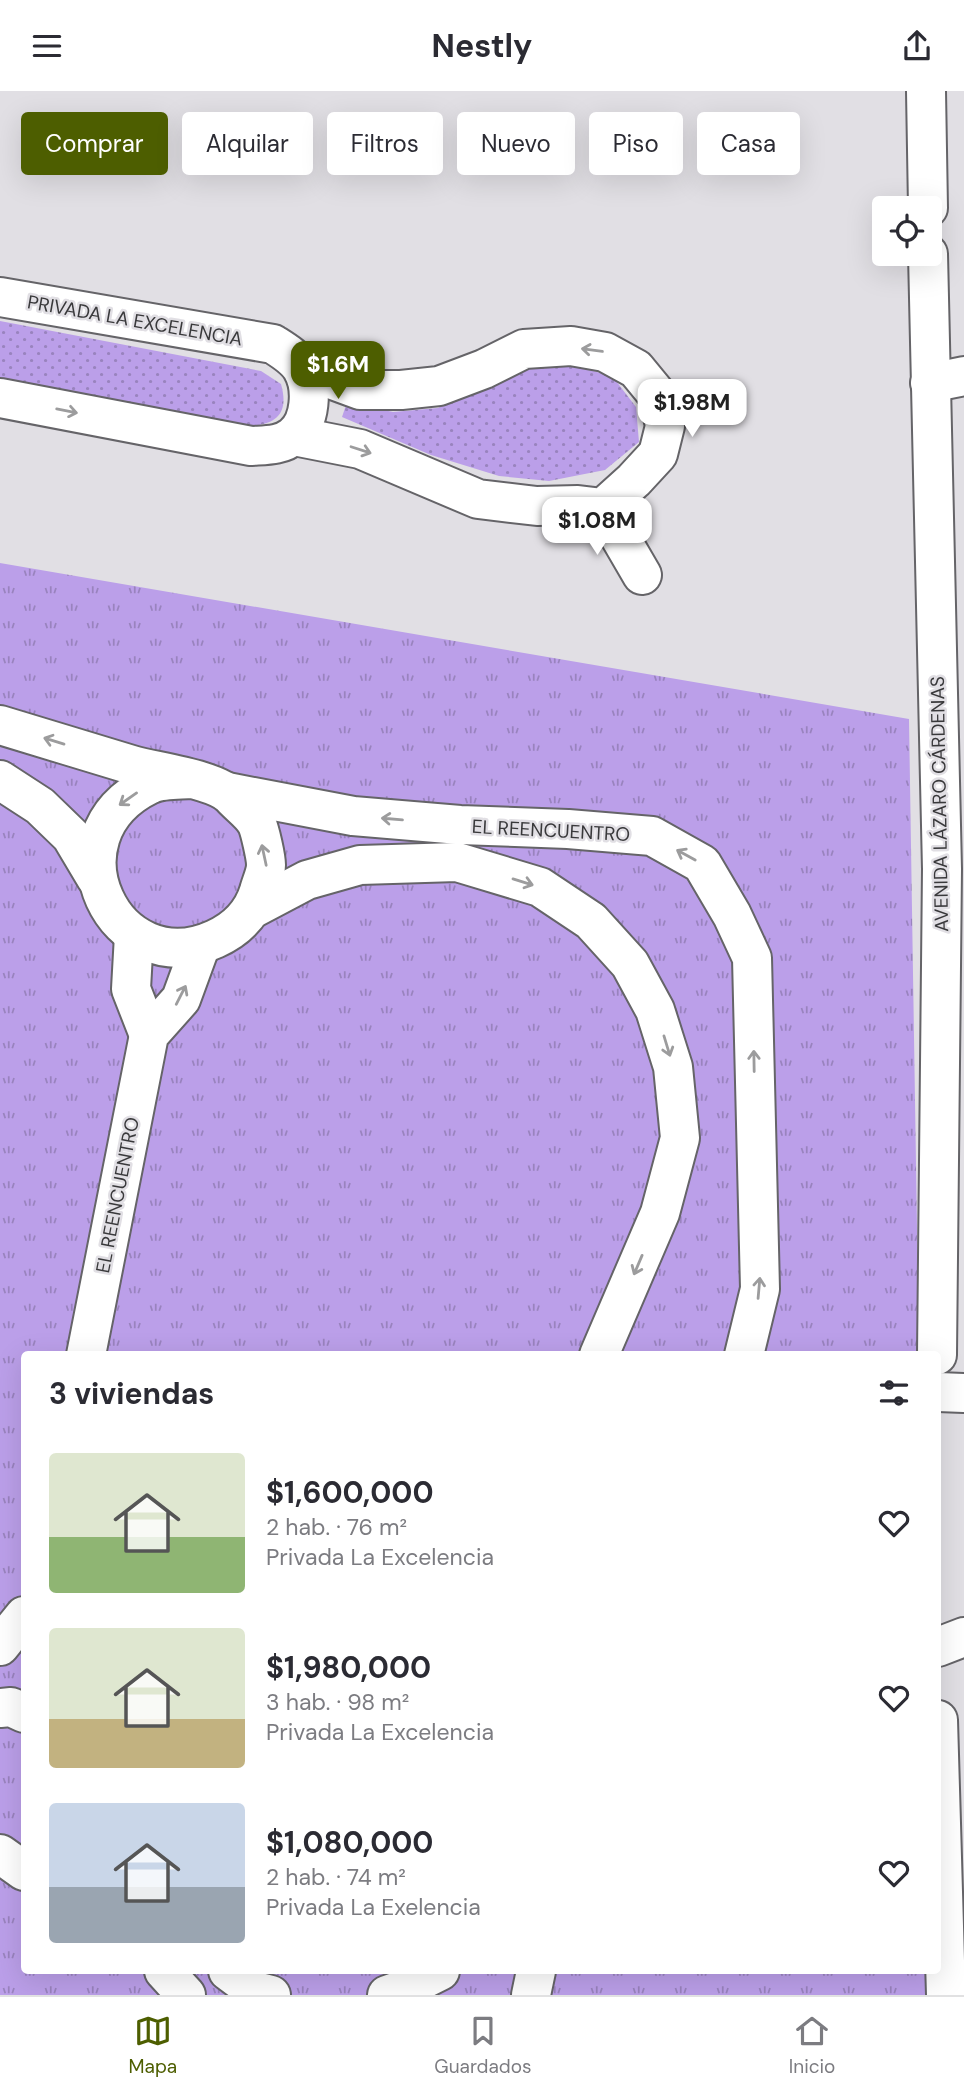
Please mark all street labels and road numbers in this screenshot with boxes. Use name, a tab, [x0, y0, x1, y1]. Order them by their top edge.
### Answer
street label: PRIVADA LA EXCELENCIA	[25, 289, 245, 352]
street label: AVENIDA LÁZARO CÁRDENAS	[925, 676, 954, 932]
street label: EL REENCUENTRO	[471, 814, 631, 847]
street label: EL REENCUENTRO	[90, 1115, 145, 1275]

